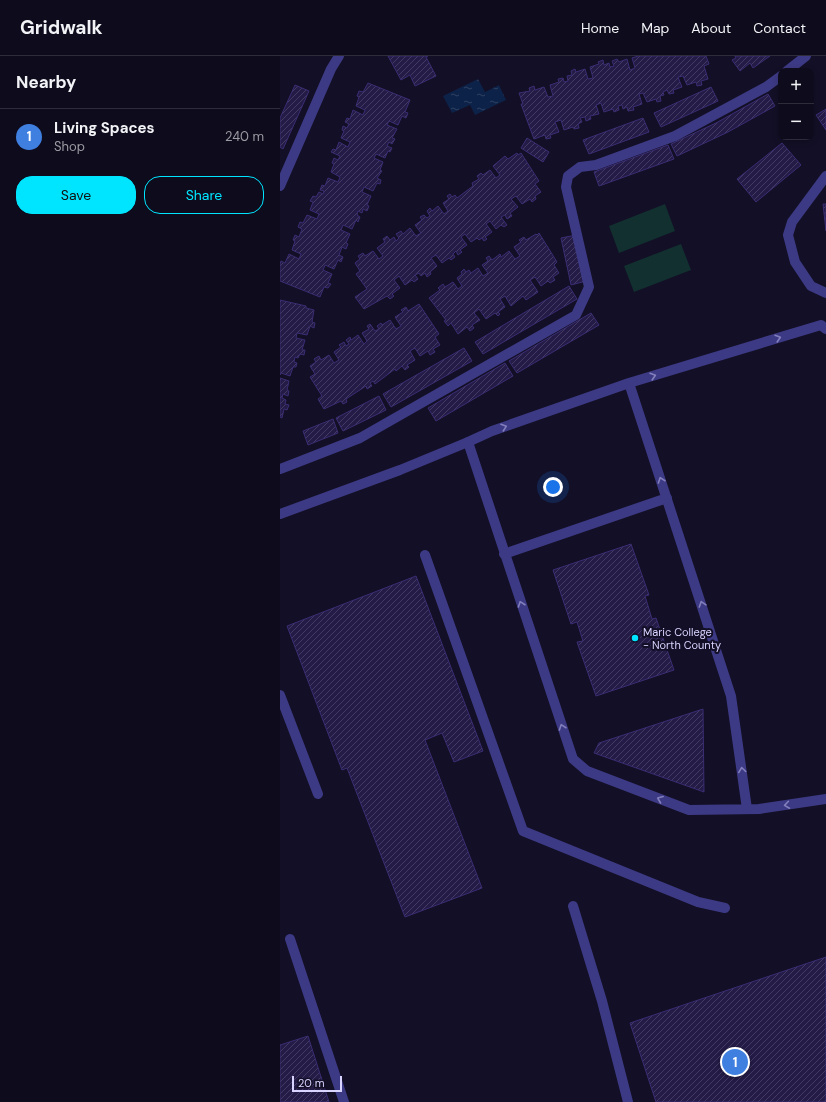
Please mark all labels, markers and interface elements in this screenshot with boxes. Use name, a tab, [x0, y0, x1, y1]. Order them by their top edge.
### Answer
text: Gridwalk	[20, 15, 102, 40]
text: Home	[581, 19, 619, 37]
text: Map	[641, 19, 669, 37]
text: About	[691, 19, 731, 37]
text: Contact	[753, 19, 806, 37]
map controls	[778, 68, 814, 140]
button: +	[778, 68, 814, 104]
text: Nearby	[16, 71, 76, 93]
button: −	[778, 104, 814, 140]
text: Living Spaces	[54, 118, 155, 138]
text: 1	[27, 128, 31, 145]
text: 240 m	[225, 128, 264, 145]
text: Shop	[54, 138, 85, 155]
button: Save	[16, 176, 136, 214]
button: Share	[144, 176, 264, 214]
one-way arrow	[774, 334, 781, 343]
one-way arrow	[650, 372, 657, 381]
one-way arrow	[500, 423, 507, 432]
your location	[543, 477, 563, 497]
one-way arrow	[657, 477, 666, 484]
one-way arrow	[698, 600, 707, 607]
one-way arrow	[517, 601, 525, 608]
place label: Maric College - North County	[643, 625, 721, 652]
marker: Maric College - North County	[630, 633, 640, 643]
one-way arrow	[558, 724, 567, 731]
one-way arrow	[738, 767, 747, 774]
one-way arrow	[656, 795, 663, 803]
one-way arrow	[784, 800, 790, 809]
pin: 1	[722, 1047, 748, 1077]
scale bar	[292, 1074, 342, 1093]
text: 20 m	[298, 1076, 324, 1090]

